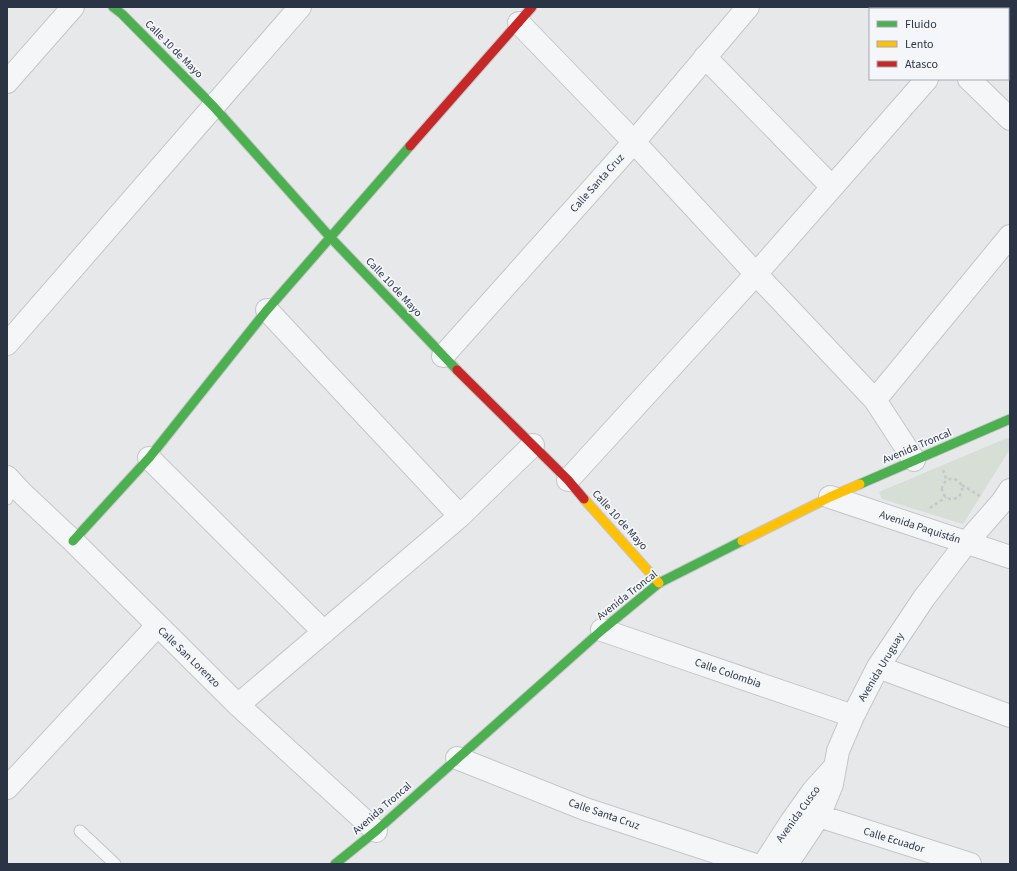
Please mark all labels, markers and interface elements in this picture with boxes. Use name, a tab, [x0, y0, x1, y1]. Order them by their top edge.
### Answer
legend	[869, 8, 1009, 80]
text: Fluido	[905, 16, 937, 33]
street label: Calle 10 de Mayo	[142, 17, 206, 81]
text: Lento	[905, 36, 934, 53]
text: Atasco	[905, 56, 938, 73]
street label: Calle Santa Cruz	[566, 150, 628, 216]
street label: Calle 10 de Mayo	[362, 254, 426, 320]
street label: Avenida Troncal	[880, 425, 954, 467]
street label: Calle 10 de Mayo	[589, 487, 651, 554]
street label: Avenida Paquistán	[877, 507, 963, 547]
street label: Avenida Troncal	[593, 566, 661, 623]
street label: Calle San Lorenzo	[154, 623, 224, 691]
street label: Avenida Uruguay	[854, 630, 908, 704]
street label: Calle Colombia	[693, 655, 763, 691]
street label: Avenida Troncal	[349, 778, 415, 838]
street label: Avenida Cusco	[772, 783, 824, 845]
street label: Calle Santa Cruz	[566, 795, 642, 833]
street label: Calle Ecuador	[862, 824, 927, 856]

